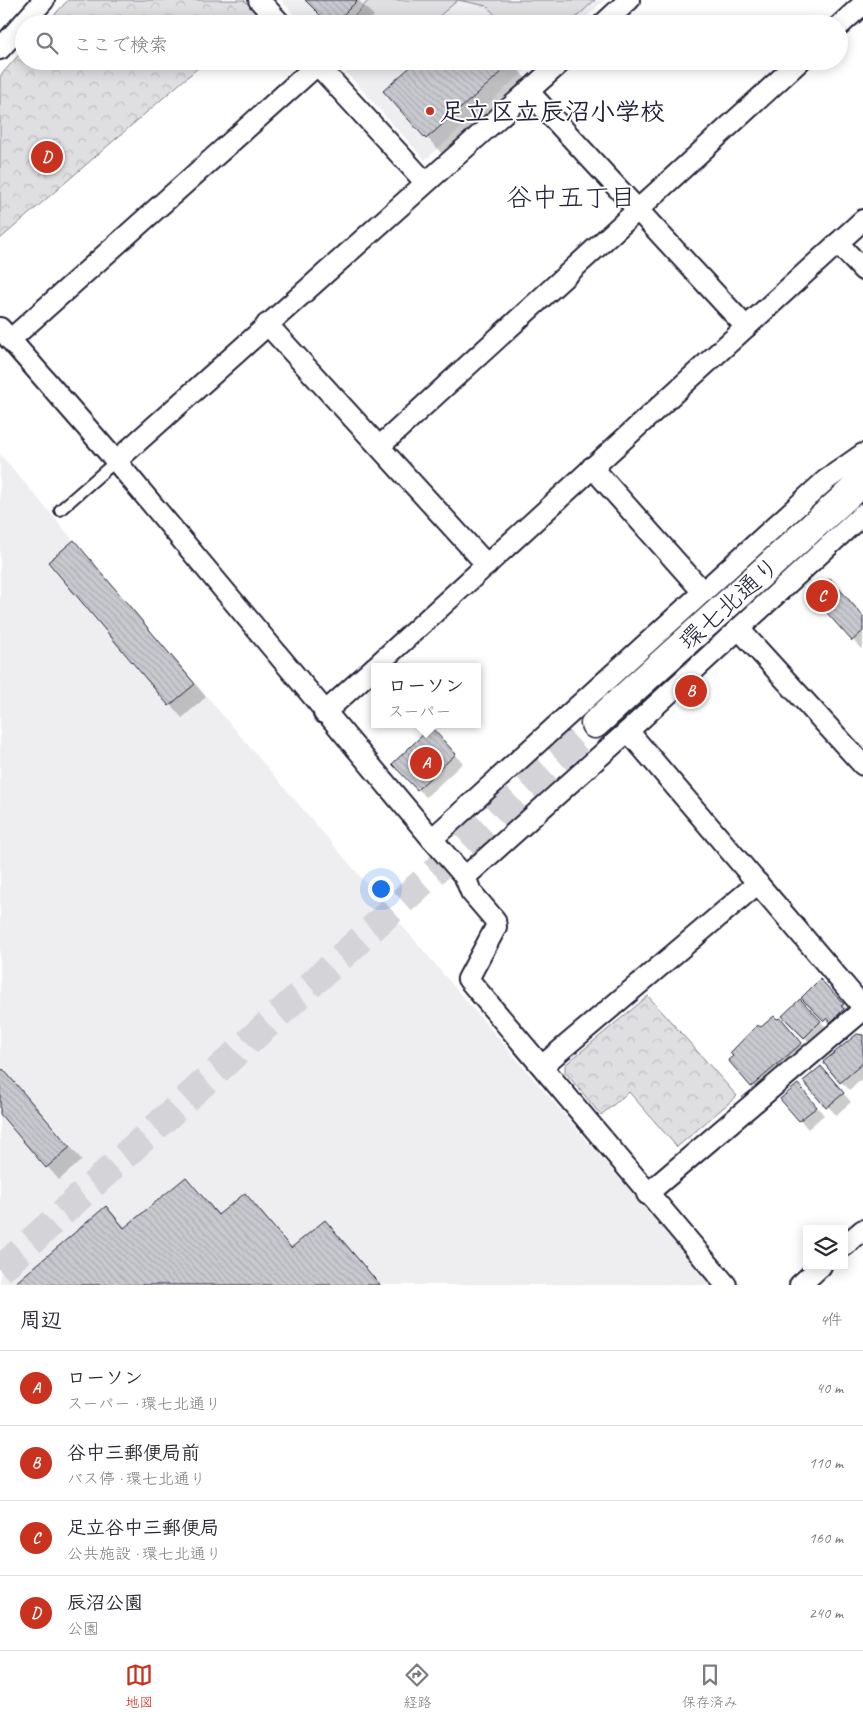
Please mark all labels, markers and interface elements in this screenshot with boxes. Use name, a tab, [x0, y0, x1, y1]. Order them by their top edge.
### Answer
search box	[15, 15, 848, 70]
icon: search	[33, 29, 61, 57]
text: ここで検索	[73, 33, 168, 57]
place label: 足立区立辰沼小学校	[440, 96, 665, 128]
marker: 足立区立辰沼小学校	[424, 105, 436, 117]
pin: D	[31, 138, 63, 176]
district label: 谷中五丁目	[506, 181, 636, 214]
street label: 環七北通り	[673, 550, 787, 657]
pin: C	[806, 577, 838, 615]
popup	[371, 663, 481, 728]
pin: B	[675, 672, 707, 710]
text: ローソン	[388, 674, 464, 698]
text: スーパー	[388, 702, 451, 722]
pin: A	[410, 744, 442, 782]
your location	[368, 876, 394, 902]
map controls	[803, 1225, 848, 1270]
button: layers	[803, 1225, 848, 1270]
text: 周辺	[20, 1307, 62, 1333]
text: 4件	[820, 1310, 843, 1330]
text: ローソン	[67, 1366, 143, 1390]
text: A	[32, 1378, 40, 1398]
text: 40 m	[816, 1378, 843, 1398]
text: スーパー · 環七北通り	[67, 1394, 221, 1414]
text: 谷中三郵便局前	[67, 1441, 200, 1465]
text: B	[32, 1453, 40, 1473]
text: 110 m	[809, 1453, 843, 1473]
text: バス停 · 環七北通り	[67, 1469, 206, 1489]
text: 足立谷中三郵便局	[67, 1516, 219, 1540]
text: C	[32, 1528, 40, 1548]
text: 160 m	[809, 1528, 843, 1548]
text: 公共施設 · 環七北通り	[67, 1544, 222, 1564]
text: 辰沼公園	[67, 1591, 143, 1615]
text: D	[31, 1603, 41, 1623]
text: 240 m	[809, 1603, 843, 1623]
text: 公園	[67, 1619, 99, 1639]
tab: 地図	[125, 1661, 153, 1711]
tab: 経路	[403, 1661, 431, 1711]
tab: 保存済み	[682, 1661, 738, 1711]

